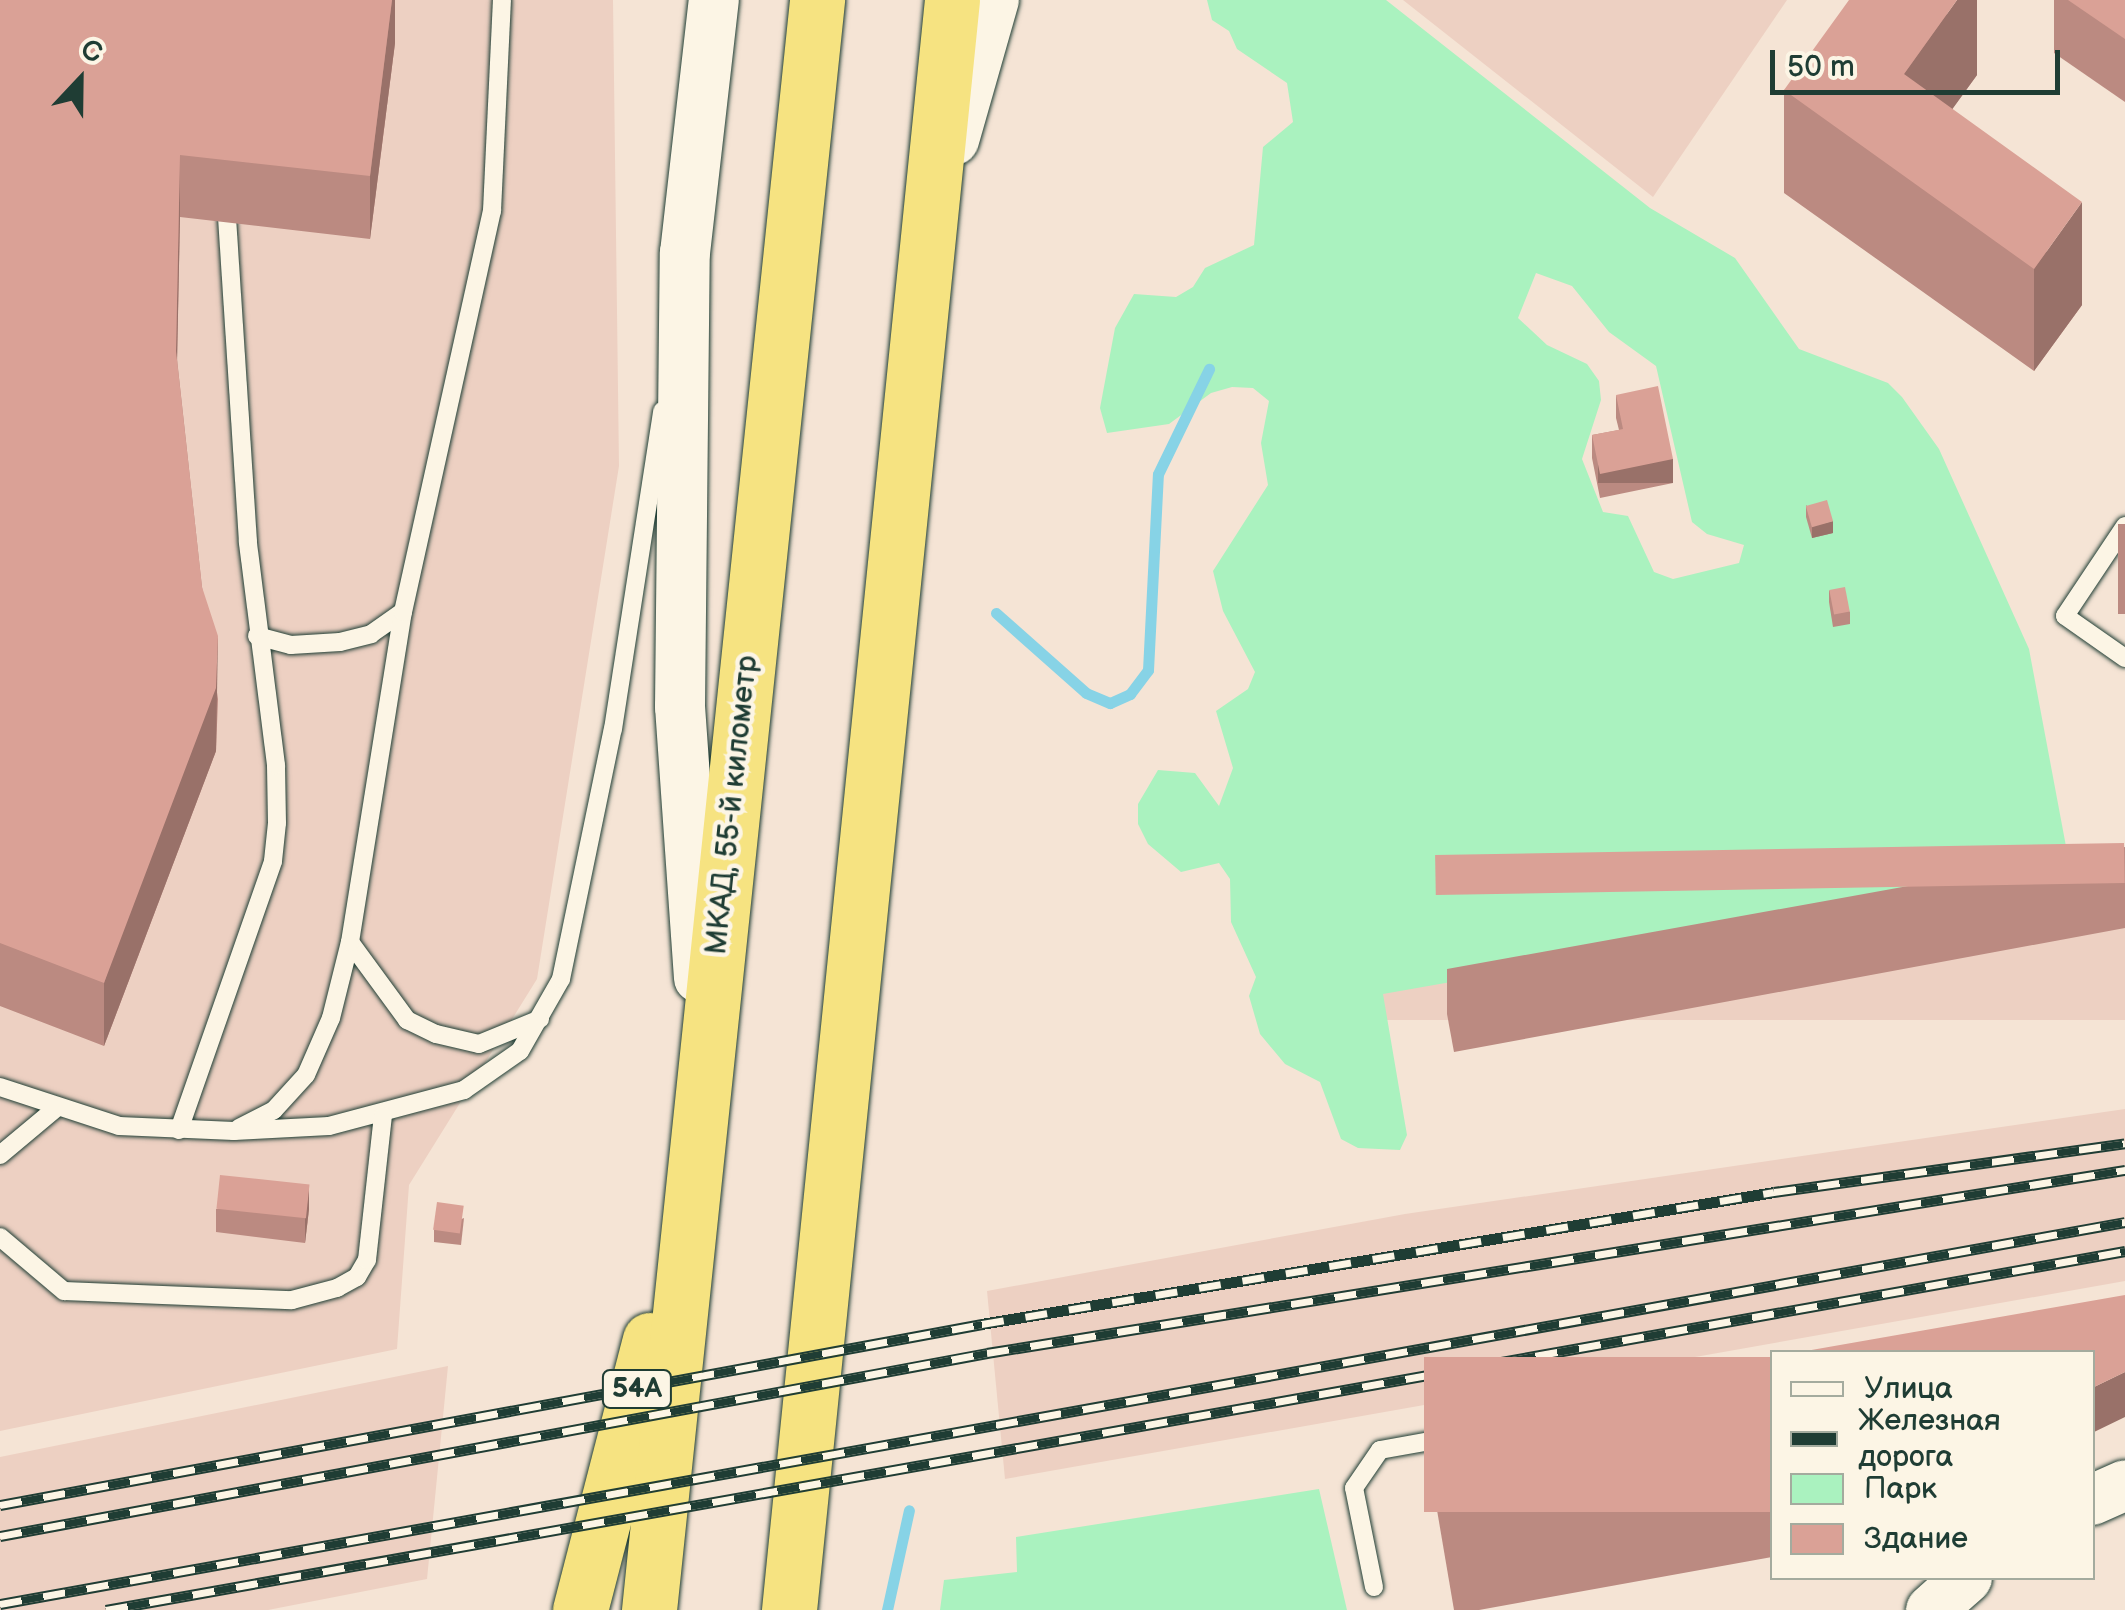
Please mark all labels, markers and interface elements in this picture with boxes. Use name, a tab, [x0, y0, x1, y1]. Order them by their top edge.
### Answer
north arrow	[30, 30, 130, 130]
scale bar	[1775, 30, 2065, 92]
text: С	[76, 33, 107, 71]
text: 50 m	[1787, 49, 1855, 85]
street label: МКАД, 55-й километр	[698, 654, 766, 956]
legend	[1770, 1350, 2095, 1580]
road number: 54А	[600, 1366, 674, 1412]
text: Улица	[1864, 1371, 1953, 1407]
text: Железная дорога	[1858, 1403, 2001, 1475]
text: Парк	[1864, 1471, 1937, 1507]
text: Здание	[1864, 1521, 1968, 1557]

